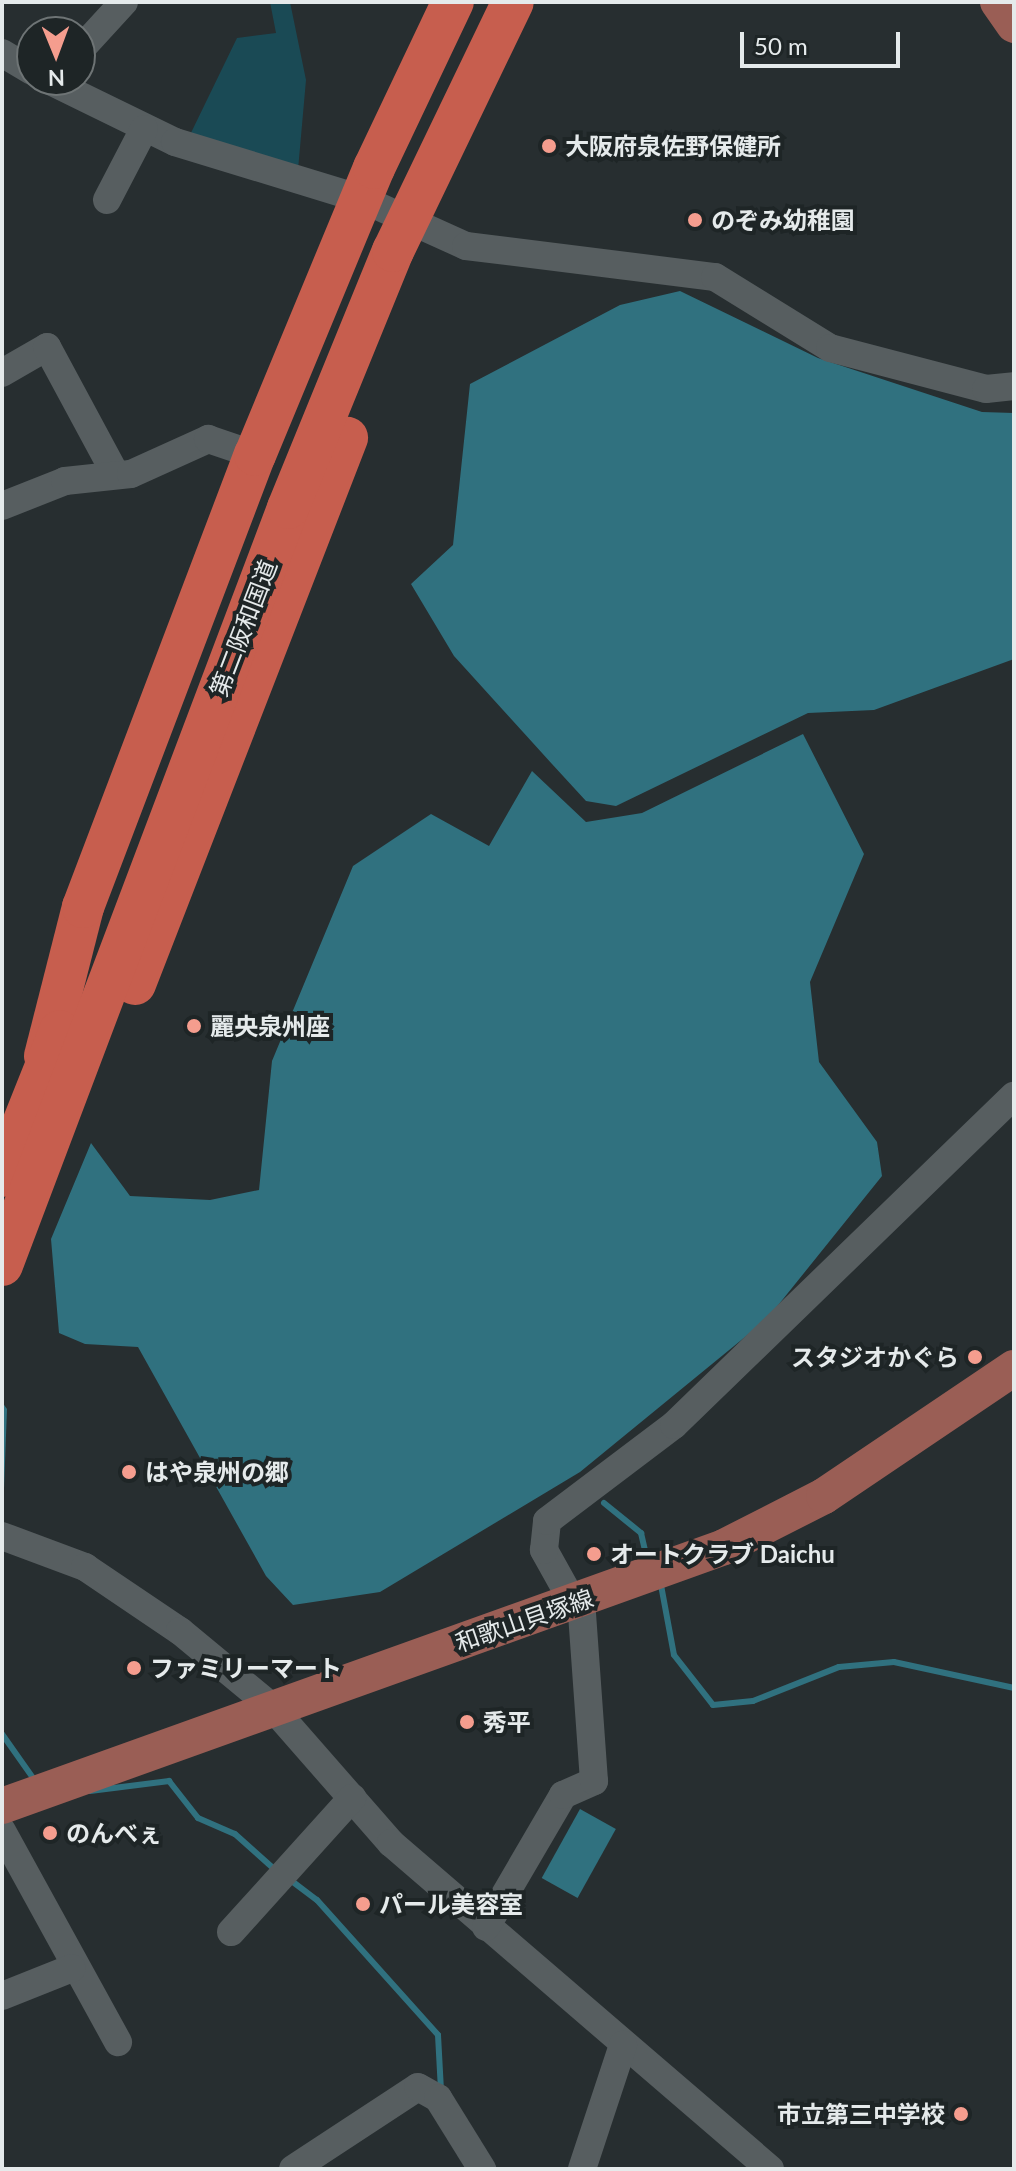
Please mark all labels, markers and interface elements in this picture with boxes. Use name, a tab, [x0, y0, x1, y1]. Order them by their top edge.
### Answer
north arrow	[16, 16, 96, 96]
scale bar	[744, 16, 904, 66]
text: 50 m	[754, 31, 808, 60]
text: N	[48, 65, 65, 92]
place label: 大阪府泉佐野保健所	[565, 132, 781, 160]
marker: 大阪府泉佐野保健所	[540, 137, 558, 155]
place label: のぞみ幼稚園	[711, 206, 855, 234]
marker: のぞみ幼稚園	[686, 211, 704, 229]
street label: 第二阪和国道	[204, 556, 282, 700]
place label: 麗央泉州座	[210, 1012, 330, 1040]
marker: 麗央泉州座	[185, 1017, 203, 1035]
place label: スタジオかぐら	[791, 1343, 959, 1371]
marker: スタジオかぐら	[966, 1348, 984, 1366]
place label: はや泉州の郷	[145, 1458, 289, 1486]
marker: はや泉州の郷	[120, 1463, 138, 1481]
place label: オートクラブ Daichu	[610, 1540, 835, 1568]
marker: オートクラブ Daichu	[585, 1545, 603, 1563]
street label: 和歌山貝塚線	[451, 1583, 597, 1657]
place label: ファミリーマート	[150, 1654, 342, 1682]
marker: ファミリーマート	[125, 1659, 143, 1677]
place label: 秀平	[483, 1708, 531, 1736]
marker: 秀平	[458, 1713, 476, 1731]
place label: のんべぇ	[66, 1819, 162, 1847]
marker: のんべぇ	[41, 1824, 59, 1842]
place label: パール美容室	[379, 1890, 523, 1918]
marker: パール美容室	[354, 1895, 372, 1913]
place label: 市立第三中学校	[777, 2100, 945, 2128]
marker: 市立第三中学校	[952, 2105, 970, 2123]

